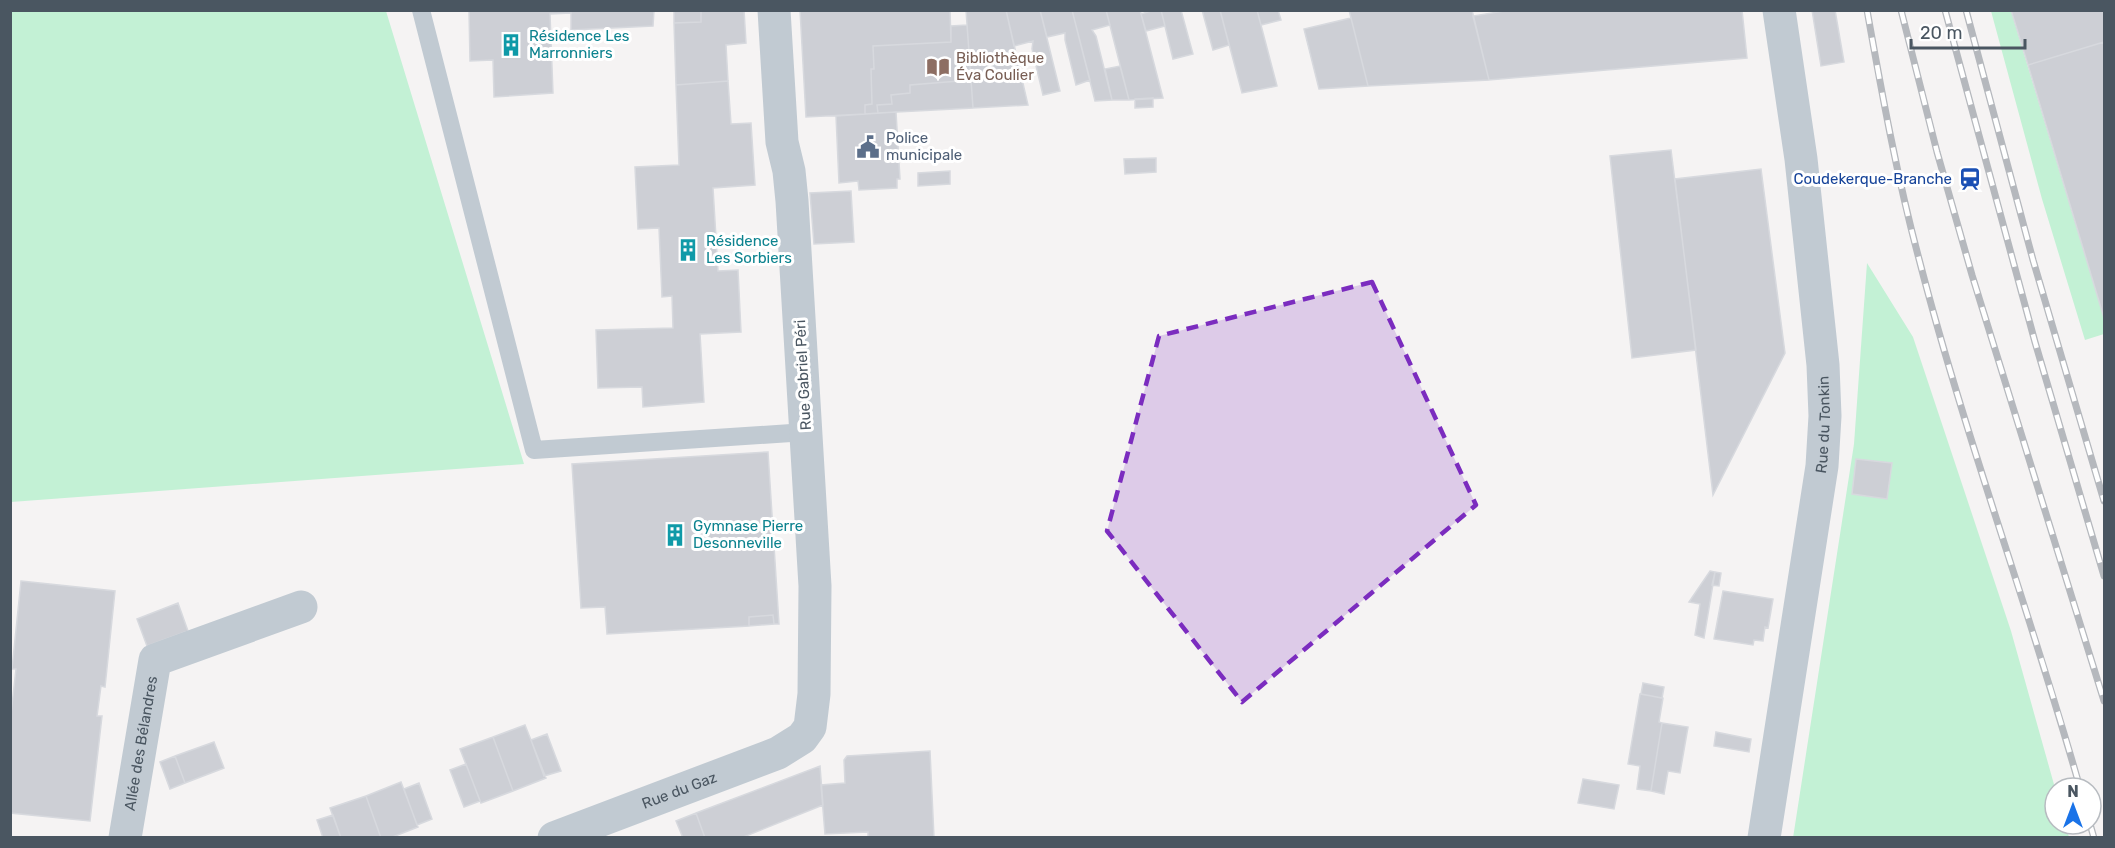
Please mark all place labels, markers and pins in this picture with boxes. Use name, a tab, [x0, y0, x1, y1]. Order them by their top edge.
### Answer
place label: Résidence Les Marronniers	[529, 27, 630, 62]
building icon: Résidence Les Marronniers	[498, 32, 524, 58]
place label: Bibliothèque Éva Coulier	[956, 49, 1044, 84]
library icon: Bibliothèque Éva Coulier	[925, 54, 951, 80]
place label: Police municipale	[886, 129, 962, 164]
public building icon: Police municipale	[855, 134, 881, 160]
station icon: Coudekerque-Branche	[1957, 166, 1983, 192]
place label: Coudekerque-Branche	[1793, 170, 1952, 188]
place label: Résidence Les Sorbiers	[706, 232, 792, 267]
building icon: Résidence Les Sorbiers	[675, 237, 701, 263]
place label: Gymnase Pierre Desonneville	[693, 517, 803, 552]
building icon: Gymnase Pierre Desonneville	[662, 522, 688, 548]

